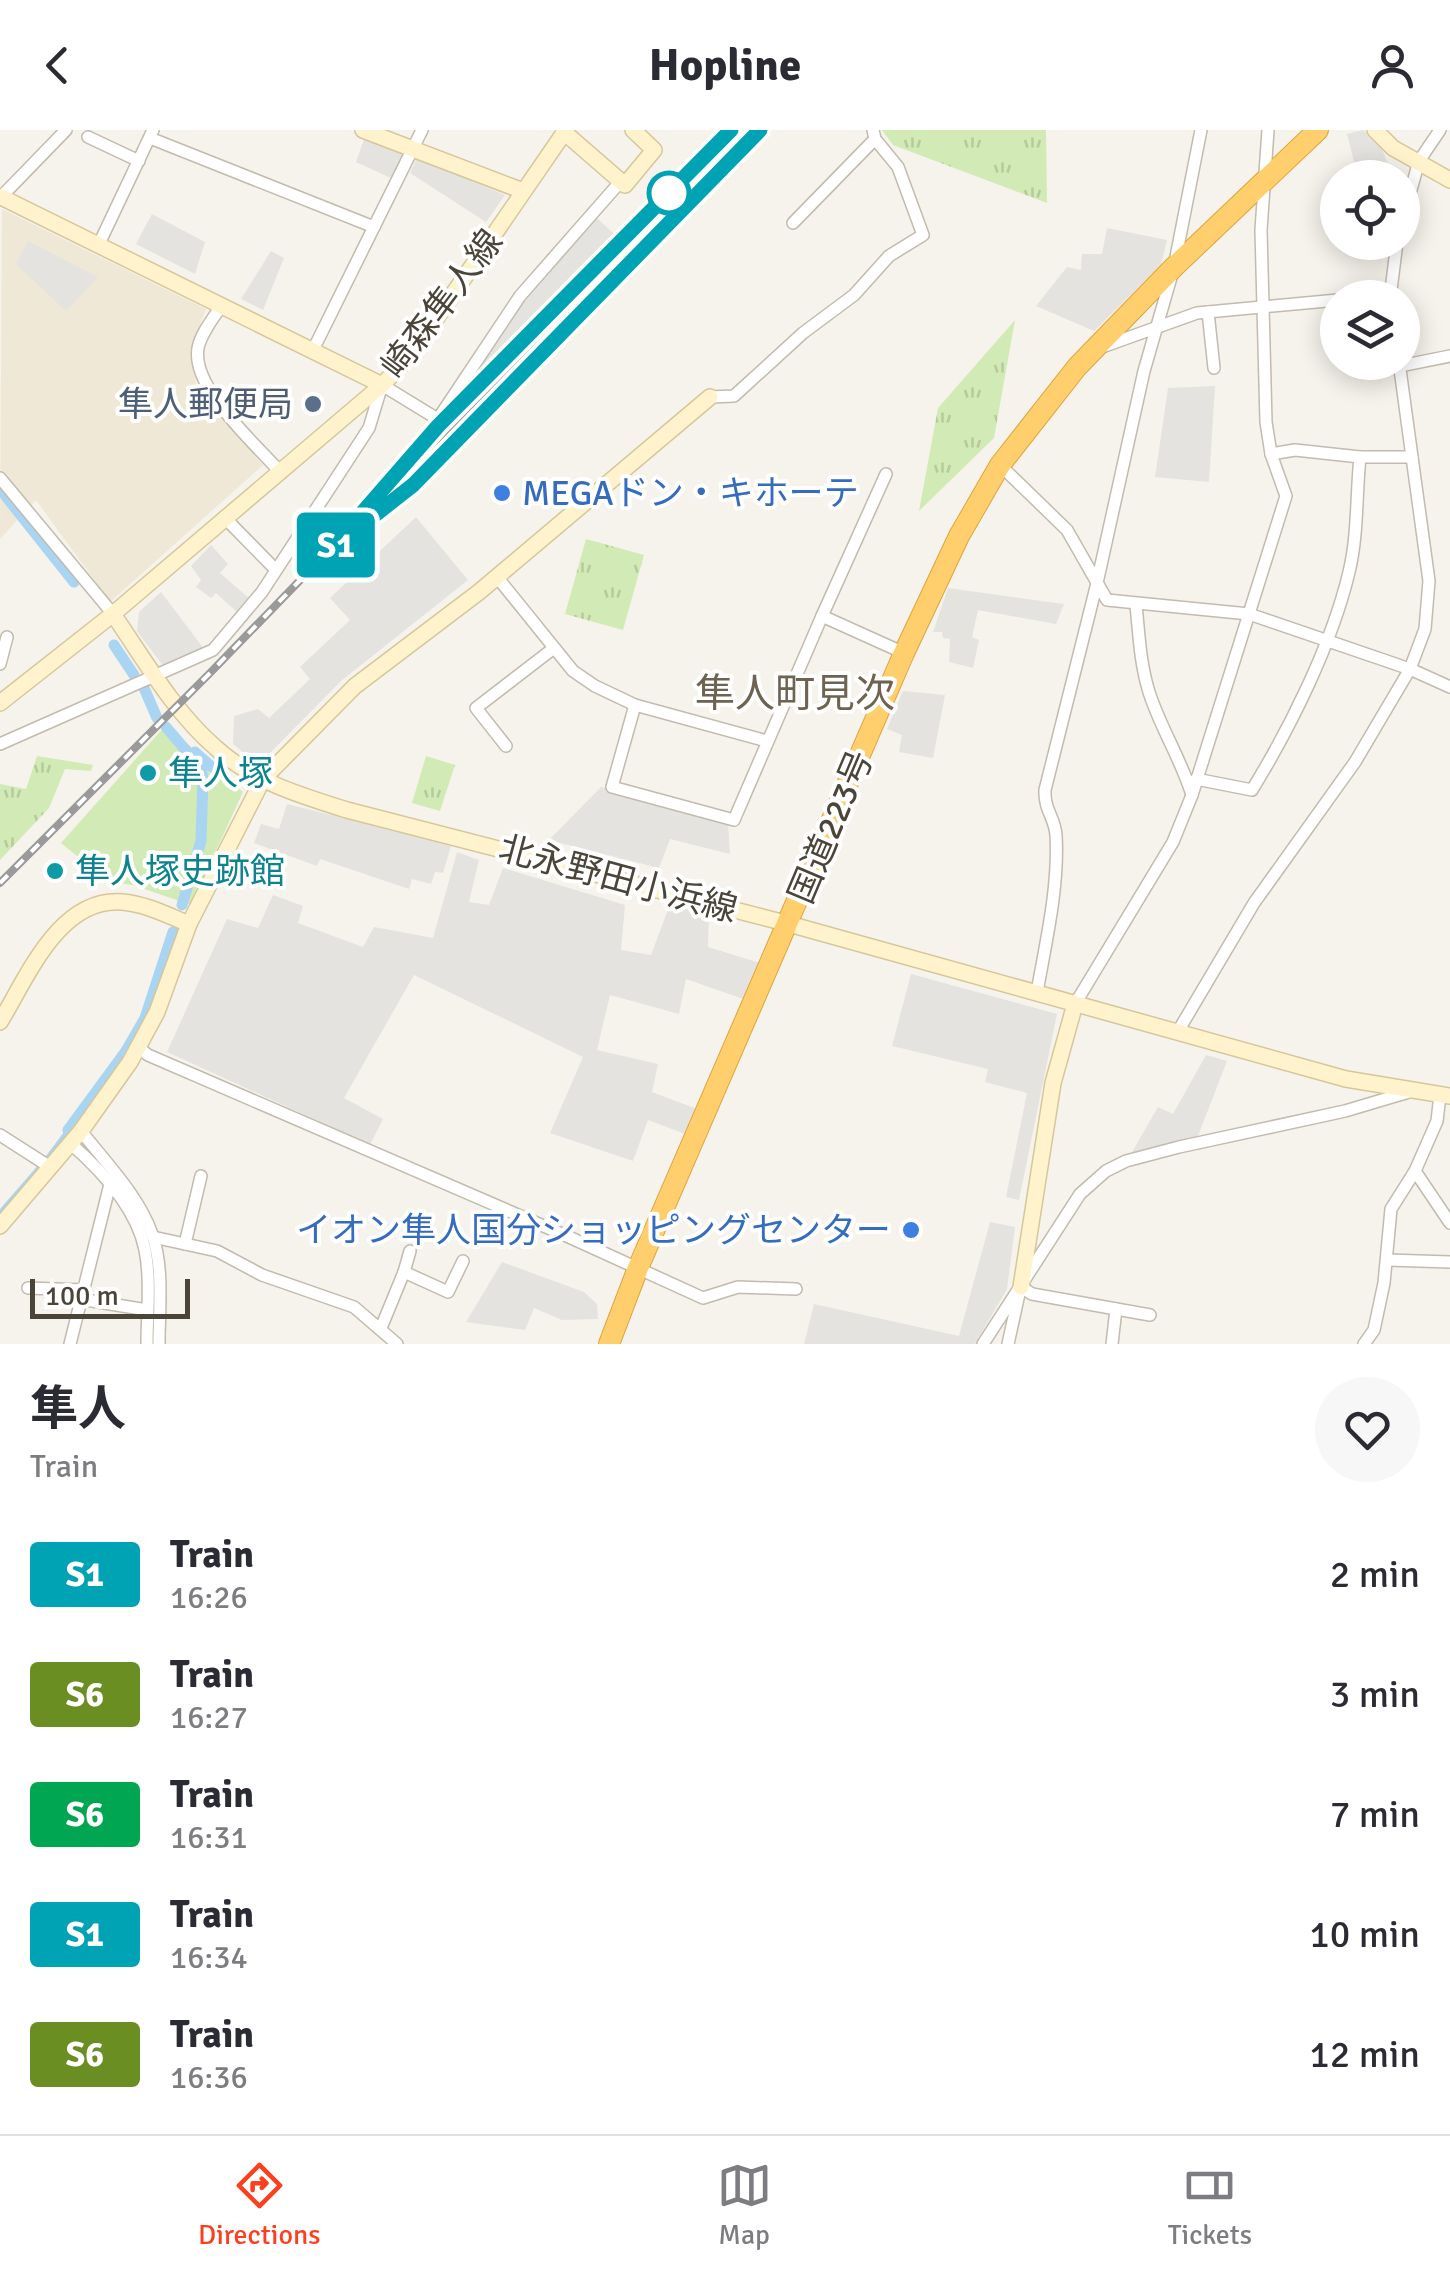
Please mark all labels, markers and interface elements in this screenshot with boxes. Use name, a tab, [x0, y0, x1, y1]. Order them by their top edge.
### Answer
icon: back	[30, 38, 85, 93]
text: Hopline	[649, 38, 801, 93]
icon: person	[1365, 38, 1420, 93]
map controls	[1320, 160, 1420, 380]
button: locate	[1320, 160, 1420, 260]
unlabelled marker	[648, 172, 690, 214]
street label: 崎森隼人線	[372, 221, 512, 387]
button: layers	[1320, 280, 1420, 380]
place label: 隼人郵便局	[118, 383, 293, 426]
marker: 隼人郵便局	[302, 393, 324, 415]
place label: MEGAドン・キホーテ	[522, 472, 859, 515]
marker: MEGAドン・キホーテ	[491, 482, 513, 504]
line badge: S1	[291, 512, 381, 578]
text: S1	[317, 524, 355, 567]
district label: 隼人町見次	[695, 669, 895, 719]
street label: 国道223号	[780, 744, 882, 910]
place label: 隼人塚	[168, 752, 273, 795]
marker: 隼人塚	[137, 762, 159, 784]
street label: 北永野田小浜線	[494, 827, 742, 931]
place label: 隼人塚史跡館	[75, 850, 285, 893]
marker: 隼人塚史跡館	[44, 860, 66, 882]
place label: イオン隼人国分ショッピングセンター	[296, 1209, 891, 1252]
marker: イオン隼人国分ショッピングセンター	[900, 1219, 922, 1241]
scale bar	[30, 1274, 190, 1318]
text: 100 m	[45, 1279, 119, 1313]
button: heart	[1315, 1377, 1420, 1482]
text: 隼人	[30, 1380, 126, 1439]
text: Train	[30, 1447, 98, 1486]
text: Train	[170, 1531, 254, 1578]
text: 2 min	[1330, 1551, 1420, 1598]
text: S1	[66, 1553, 104, 1596]
text: 16:26	[170, 1578, 248, 1617]
text: Train	[170, 1651, 254, 1698]
text: 3 min	[1330, 1671, 1420, 1718]
text: S6	[66, 1673, 104, 1716]
text: 16:27	[170, 1698, 248, 1737]
text: Train	[170, 1771, 254, 1818]
text: 7 min	[1330, 1791, 1420, 1838]
text: S6	[66, 1793, 104, 1836]
text: 16:31	[170, 1818, 248, 1857]
text: Train	[170, 1891, 254, 1938]
text: 10 min	[1309, 1911, 1420, 1958]
text: S1	[66, 1913, 104, 1956]
text: 16:34	[170, 1938, 248, 1977]
text: Train	[170, 2011, 254, 2058]
text: 12 min	[1309, 2031, 1420, 2078]
text: S6	[66, 2033, 104, 2076]
text: 16:36	[170, 2058, 248, 2097]
tab: Directions	[198, 2158, 320, 2252]
tab: Map	[717, 2158, 772, 2252]
tab: Tickets	[1168, 2158, 1252, 2252]

